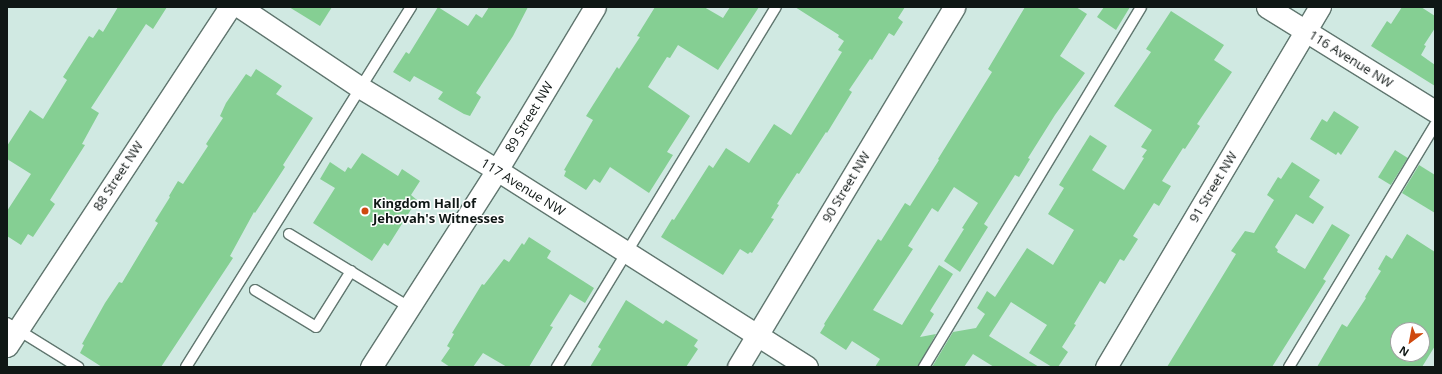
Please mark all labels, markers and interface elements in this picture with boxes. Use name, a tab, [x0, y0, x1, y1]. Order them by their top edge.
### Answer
street label: 116 Avenue NW	[1306, 27, 1396, 91]
street label: 89 Street NW	[502, 79, 556, 155]
street label: 88 Street NW	[90, 138, 146, 214]
street label: 90 Street NW	[819, 149, 873, 225]
street label: 91 Street NW	[1186, 149, 1240, 225]
street label: 117 Avenue NW	[478, 155, 568, 219]
place label: Kingdom Hall of Jehovah's Witnesses	[373, 196, 504, 227]
marker: Kingdom Hall of Jehovah's Witnesses	[360, 206, 370, 216]
north arrow	[1390, 322, 1430, 362]
text: N	[1396, 343, 1412, 360]

